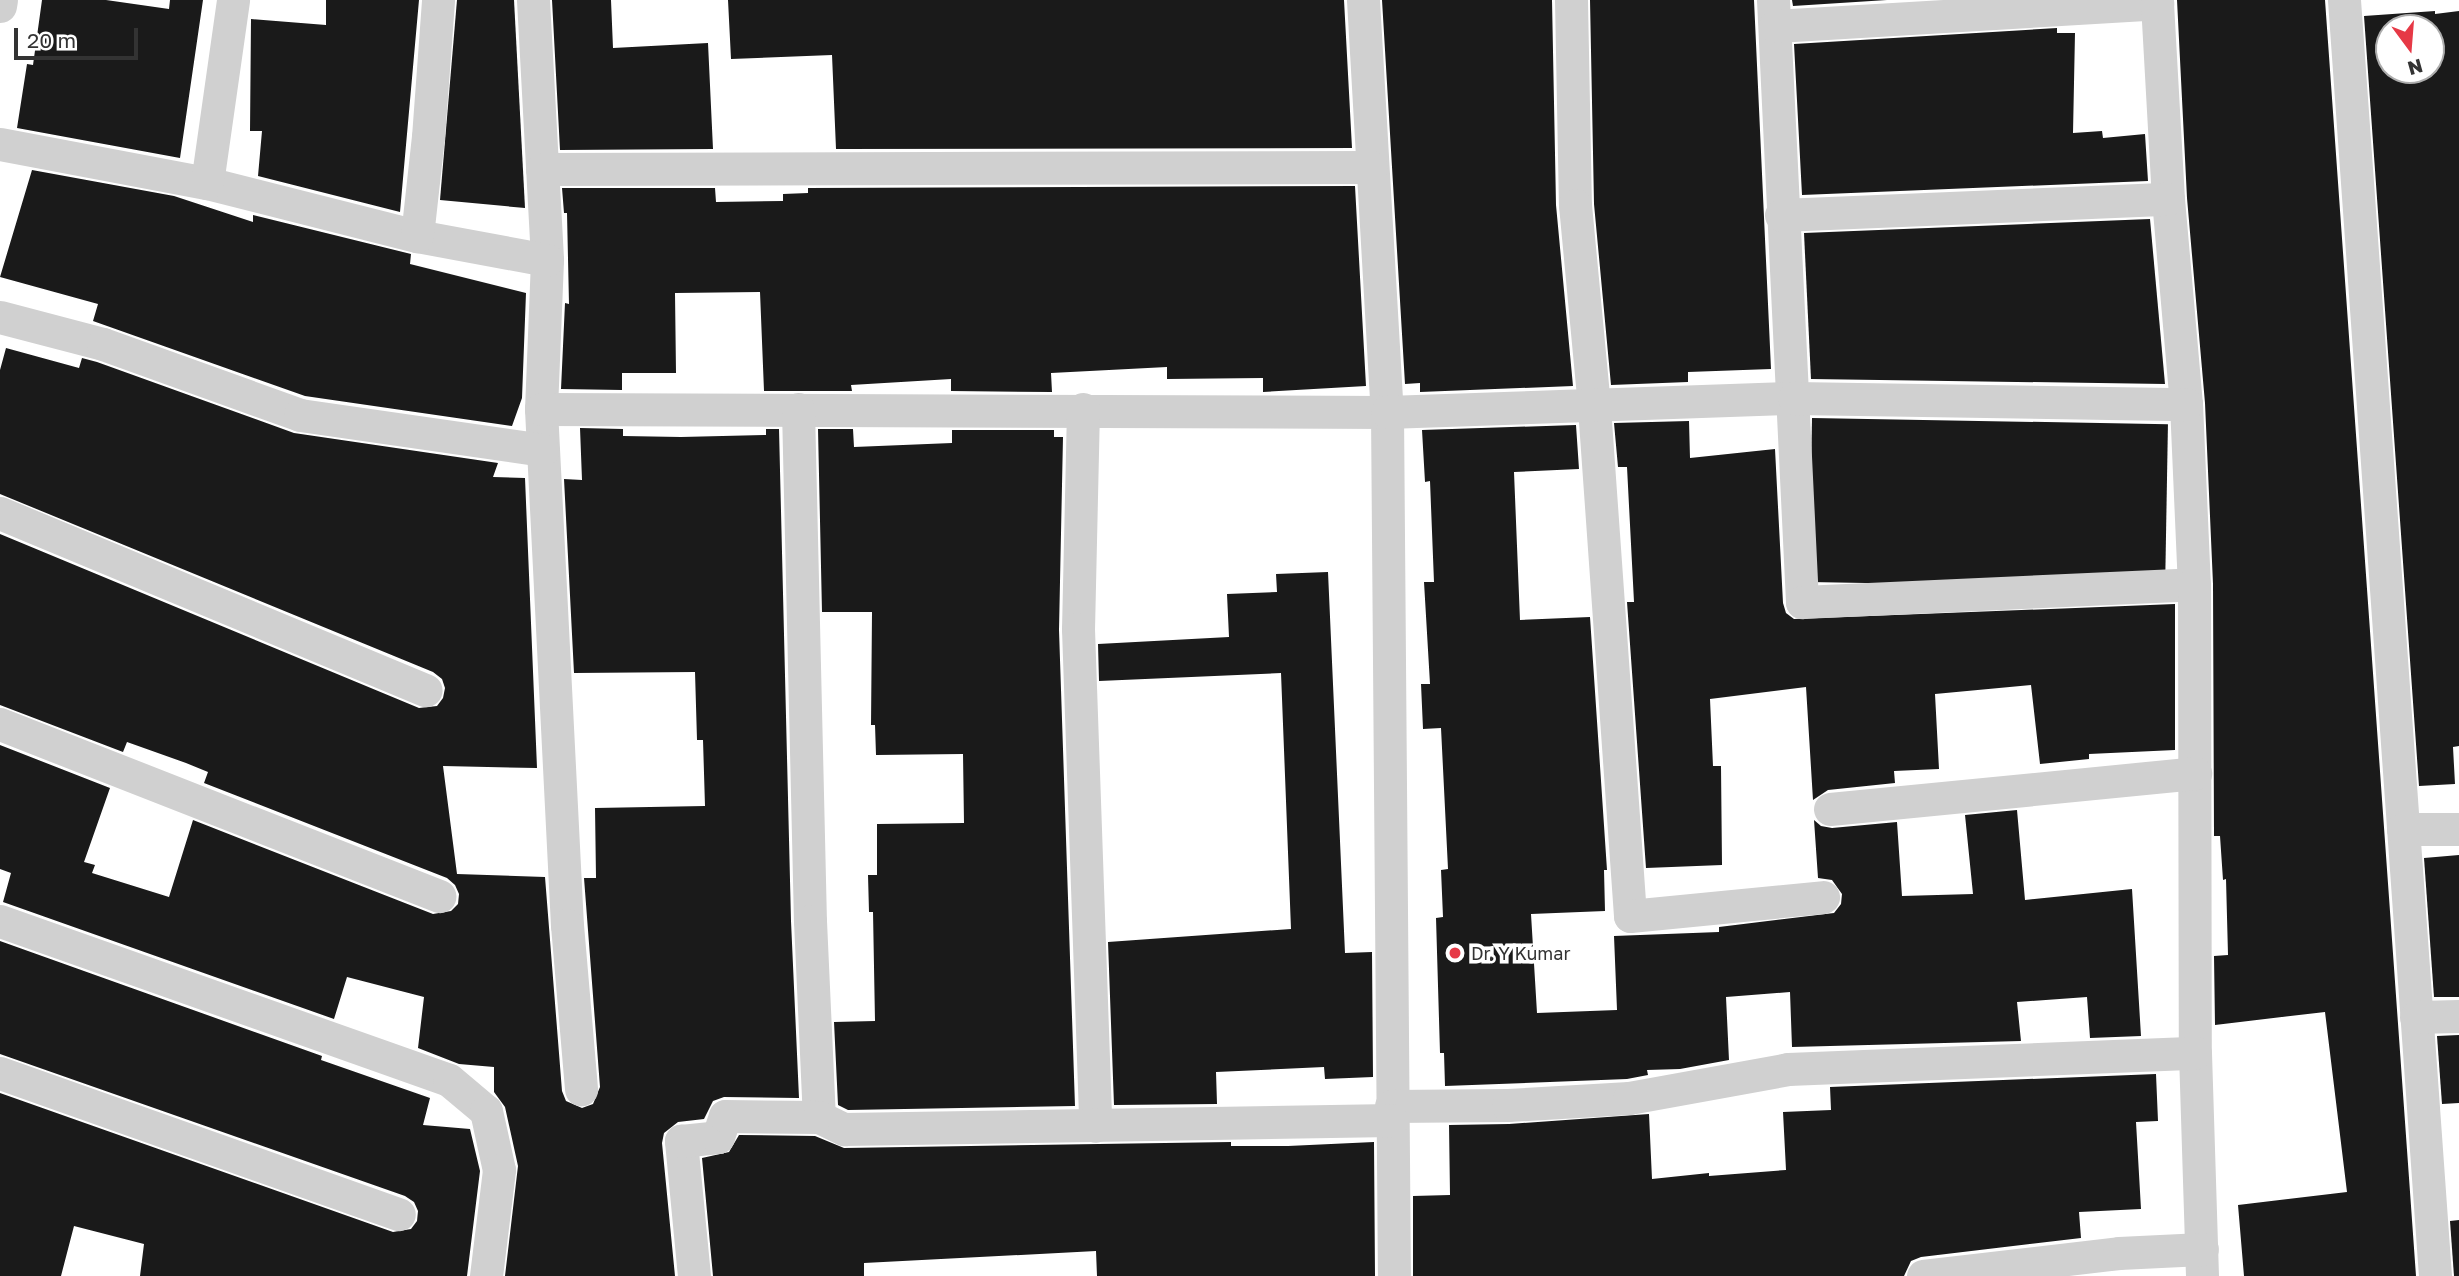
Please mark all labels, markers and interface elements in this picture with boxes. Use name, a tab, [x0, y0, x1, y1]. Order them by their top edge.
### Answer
scale bar	[18, 14, 142, 58]
north arrow	[2375, 14, 2445, 84]
text: 20 m	[27, 27, 76, 53]
text: N	[2405, 55, 2425, 81]
place label: Dr. Y Kumar	[1471, 942, 1570, 964]
marker: Dr. Y Kumar	[1445, 943, 1465, 963]

